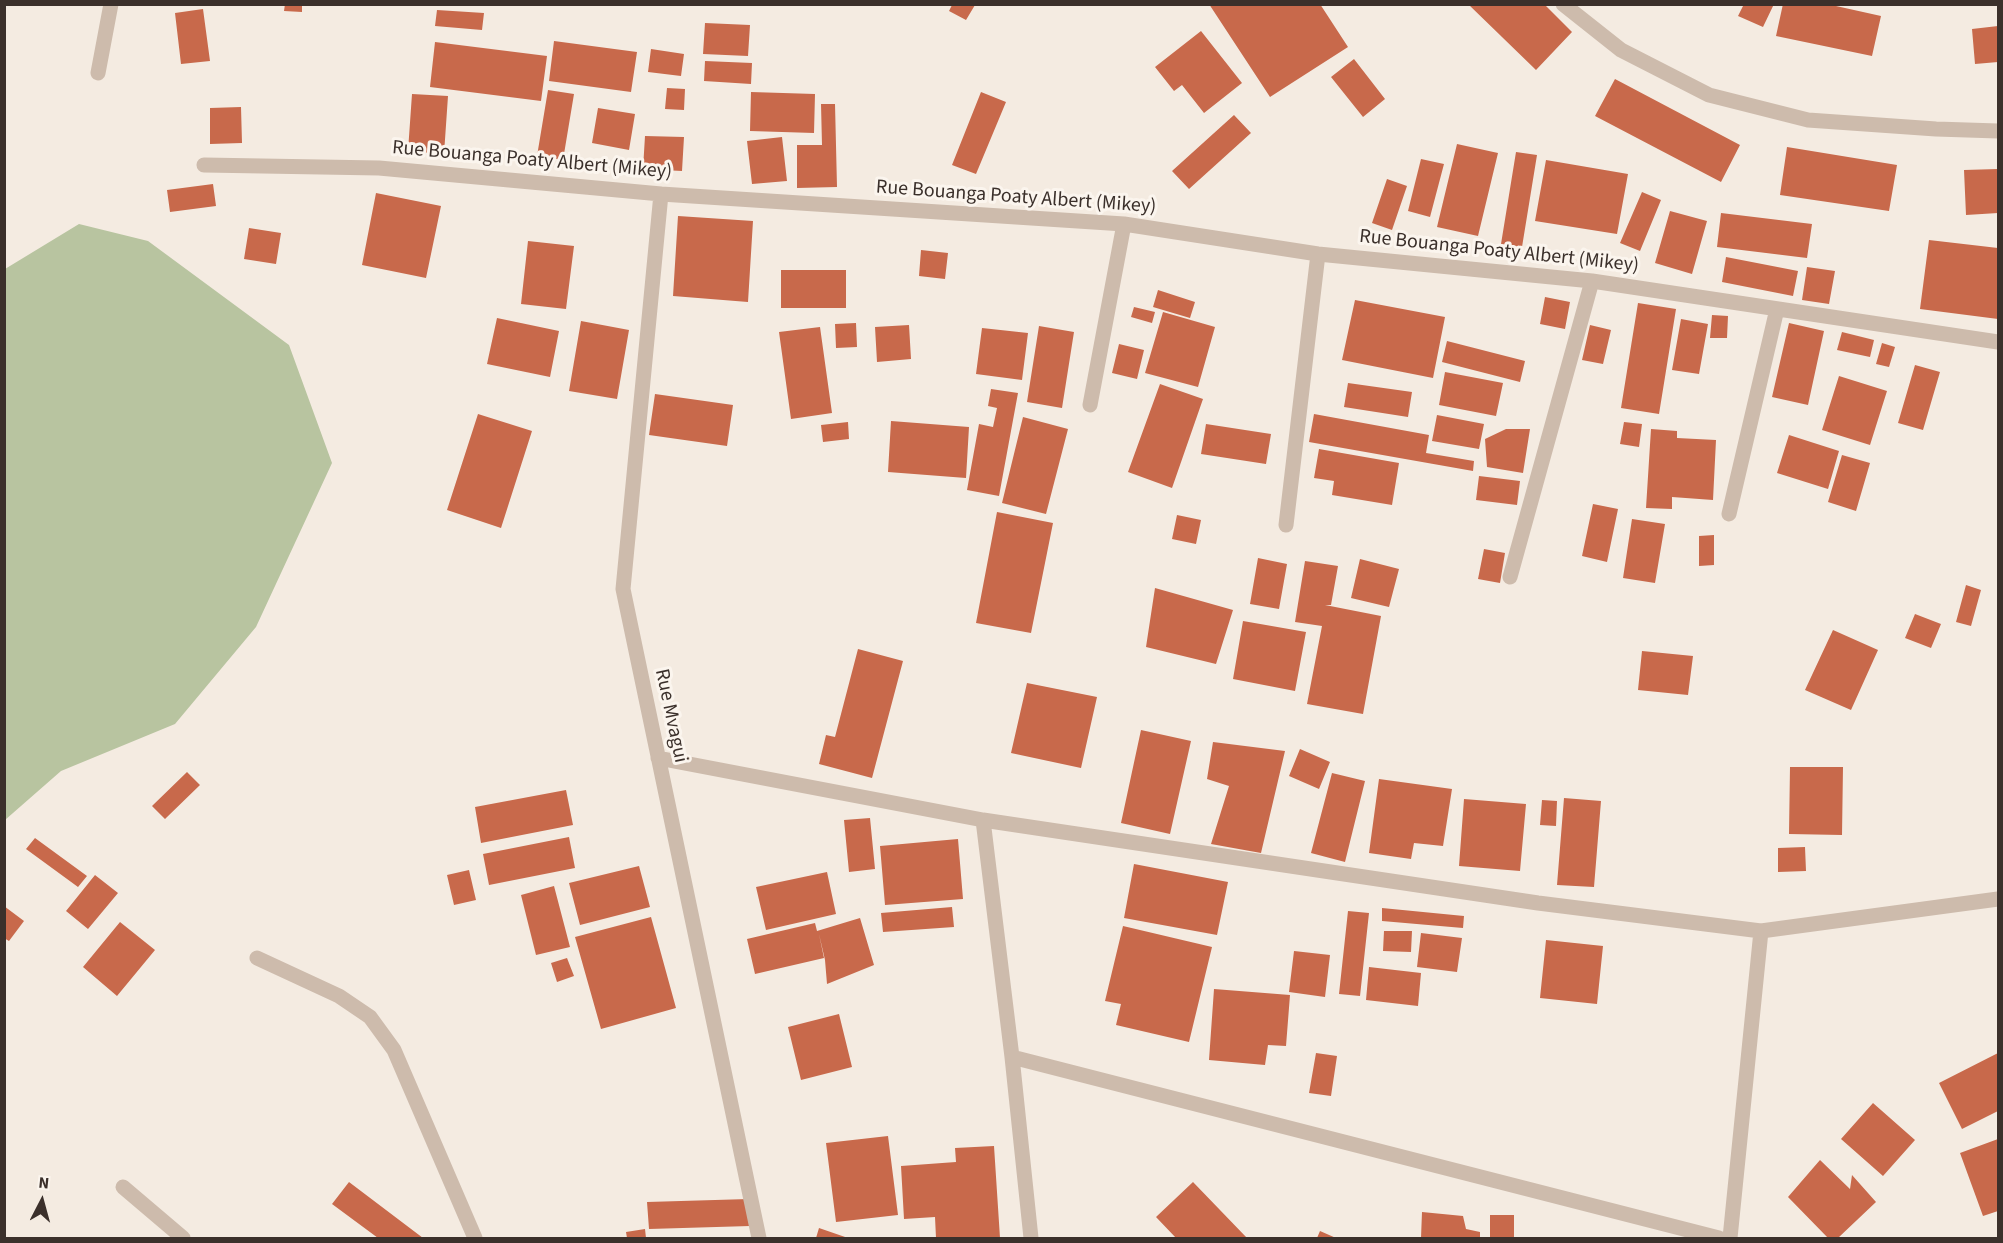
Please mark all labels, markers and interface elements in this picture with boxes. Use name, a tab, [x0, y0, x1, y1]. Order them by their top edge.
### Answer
street label: Rue Bouanga Poaty Albert (Mikey)	[391, 137, 673, 185]
street label: Rue Bouanga Poaty Albert (Mikey)	[875, 176, 1157, 220]
street label: Rue Bouanga Poaty Albert (Mikey)	[1358, 225, 1640, 279]
street label: Rue Mvagui	[648, 667, 692, 765]
north arrow	[12, 1171, 72, 1231]
text: N	[37, 1172, 50, 1195]

